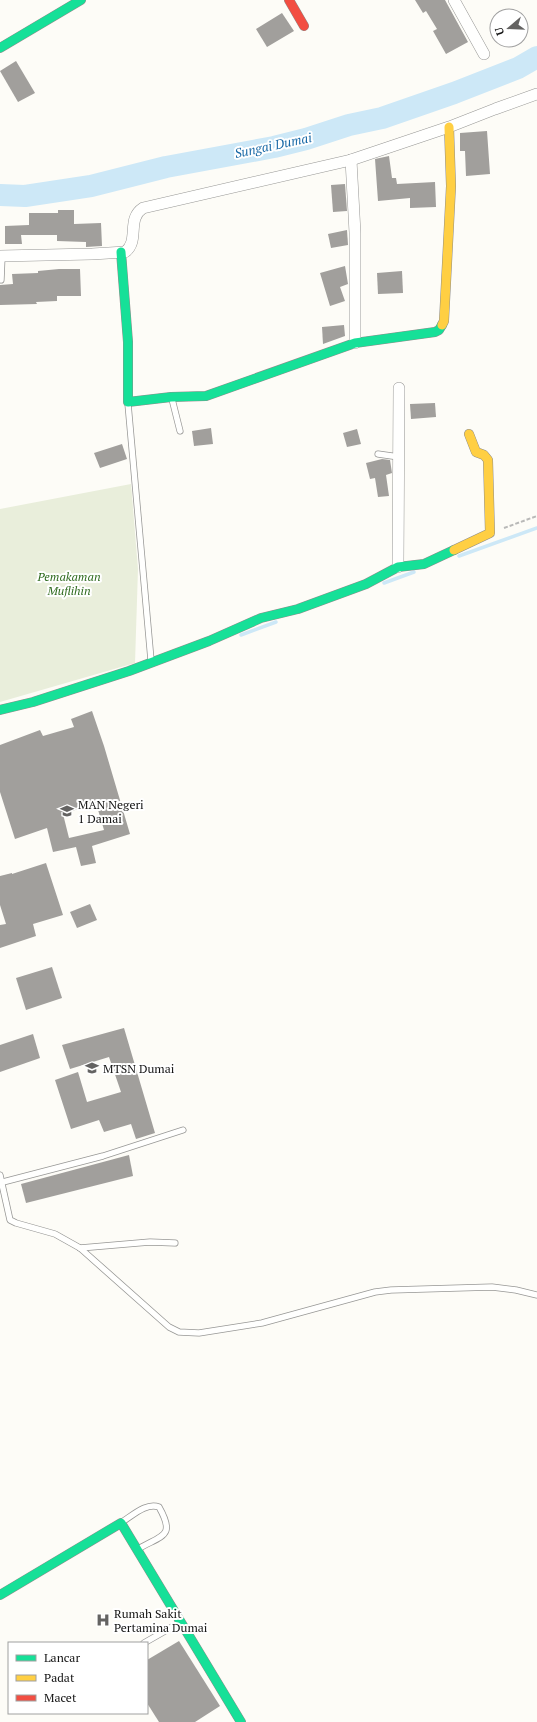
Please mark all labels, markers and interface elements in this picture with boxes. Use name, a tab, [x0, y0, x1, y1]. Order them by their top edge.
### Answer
north arrow	[489, 8, 529, 48]
text: U	[492, 25, 507, 37]
water label: Sungai Dumai	[233, 128, 314, 162]
park label: Pemakaman Muflihin	[36, 569, 101, 598]
place label: MAN Negeri 1 Damai	[78, 797, 144, 826]
school or university icon: MAN Negeri 1 Damai	[59, 803, 75, 819]
school or university icon: MTSN Dumai	[84, 1060, 100, 1076]
place label: MTSN Dumai	[103, 1061, 175, 1076]
place label: Rumah Sakit Pertamina Dumai	[114, 1606, 208, 1635]
hospital icon: Rumah Sakit Pertamina Dumai	[95, 1612, 111, 1628]
legend	[8, 1642, 148, 1714]
text: Lancar	[44, 1650, 80, 1665]
text: Padat	[44, 1670, 75, 1685]
text: Macet	[44, 1690, 77, 1705]

